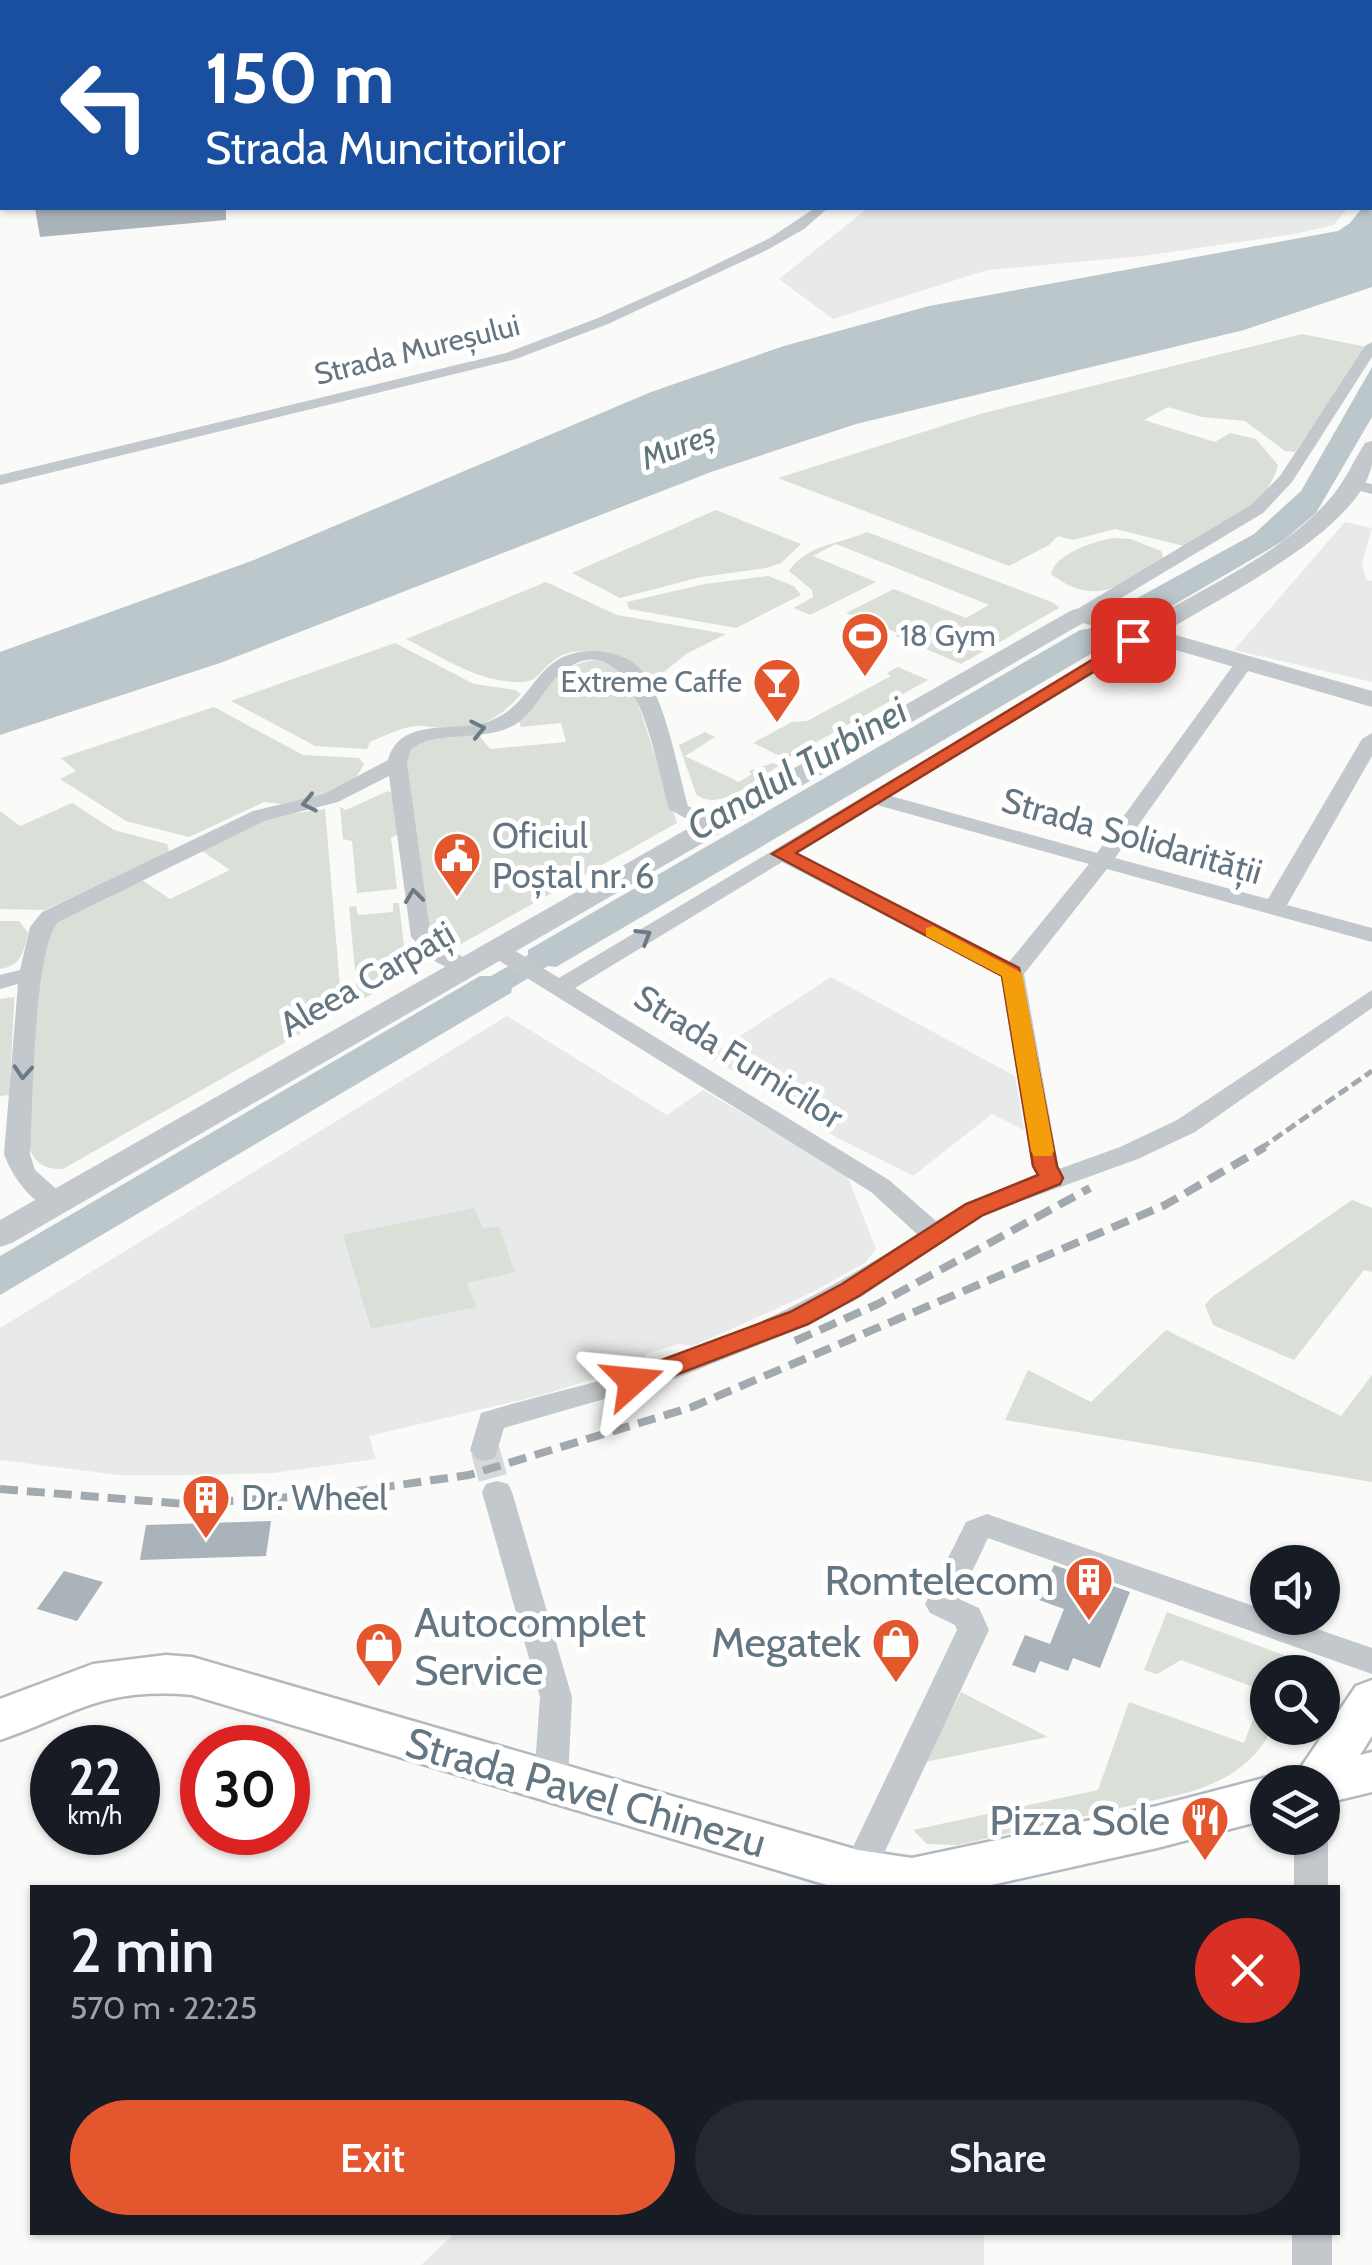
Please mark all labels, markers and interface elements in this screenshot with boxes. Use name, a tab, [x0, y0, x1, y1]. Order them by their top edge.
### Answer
text: 150 m	[205, 35, 394, 121]
icon: left	[40, 40, 170, 170]
text: Strada Muncitorilor	[205, 121, 566, 175]
street label: Strada Mureșului	[310, 306, 524, 394]
water label: Mureș	[634, 414, 720, 478]
pin	[1091, 598, 1176, 683]
sports icon: 18 Gym	[839, 610, 891, 678]
icon: arrive	[1106, 613, 1161, 668]
place label: 18 Gym	[900, 617, 996, 654]
bar icon: Extreme Caffe	[751, 656, 803, 724]
place label: Extreme Caffe	[561, 663, 742, 700]
water label: Canalul Turbinei	[678, 686, 916, 850]
one-way arrow	[469, 719, 486, 740]
street label: Strada Solidarității	[996, 778, 1267, 895]
one-way arrow	[301, 792, 318, 813]
place label: Oficiul Poștal nr. 6	[492, 814, 655, 899]
public building icon: Oficiul Poștal nr. 6	[431, 830, 483, 898]
one-way arrow	[404, 888, 425, 904]
street label: Aleea Carpați	[272, 911, 463, 1048]
one-way arrow	[633, 929, 651, 948]
street label: Strada Furnicilor	[627, 975, 852, 1138]
one-way arrow	[12, 1064, 34, 1080]
position arrow	[581, 1329, 685, 1433]
building icon: Dr. Wheel	[180, 1472, 232, 1540]
place label: Dr. Wheel	[241, 1476, 388, 1519]
map controls	[1250, 1545, 1340, 1855]
button: sound	[1250, 1545, 1340, 1635]
place label: Romtelecom	[824, 1554, 1054, 1606]
building icon: Romtelecom	[1063, 1554, 1115, 1622]
place label: Autocomplet Service	[414, 1596, 646, 1696]
place label: Megatek	[711, 1616, 861, 1668]
shop icon: Megatek	[870, 1616, 922, 1684]
shop icon: Autocomplet Service	[353, 1620, 405, 1688]
button: search	[1250, 1655, 1340, 1745]
street label: Strada Pavel Chinezu	[400, 1716, 772, 1868]
speed limit sign: 30	[180, 1725, 310, 1855]
text: 22	[69, 1747, 121, 1808]
button: layers	[1250, 1765, 1340, 1855]
place label: Pizza Sole	[989, 1794, 1170, 1846]
restaurant icon: Pizza Sole	[1179, 1794, 1231, 1862]
text: km/h	[68, 1800, 122, 1830]
text: 2 min	[70, 1914, 215, 1987]
button: close	[1195, 1918, 1300, 2023]
text: 570 m · 22:25	[70, 1988, 257, 2027]
button: Exit	[70, 2100, 675, 2215]
button: Share	[695, 2100, 1300, 2215]

